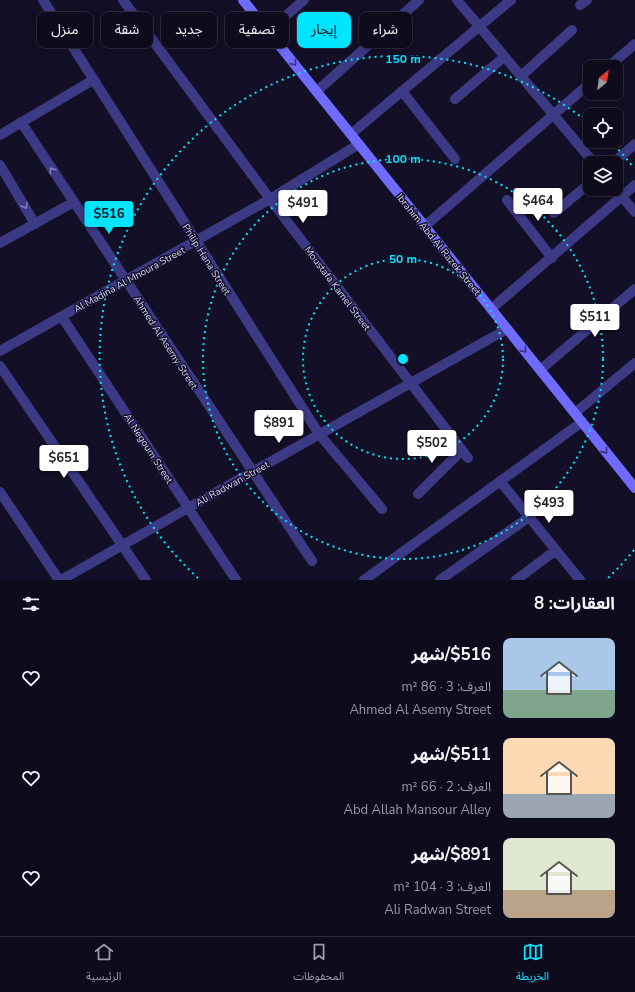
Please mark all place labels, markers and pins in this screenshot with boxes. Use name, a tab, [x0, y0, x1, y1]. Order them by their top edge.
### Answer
pin: $464	[514, 188, 562, 222]
pin: $491	[279, 190, 327, 224]
pin: $516	[85, 201, 133, 235]
pin: $511	[571, 304, 619, 338]
centre of rings	[396, 352, 410, 366]
pin: $891	[255, 410, 303, 444]
pin: $502	[408, 430, 456, 464]
pin: $651	[40, 445, 88, 479]
pin: $493	[525, 490, 573, 524]

